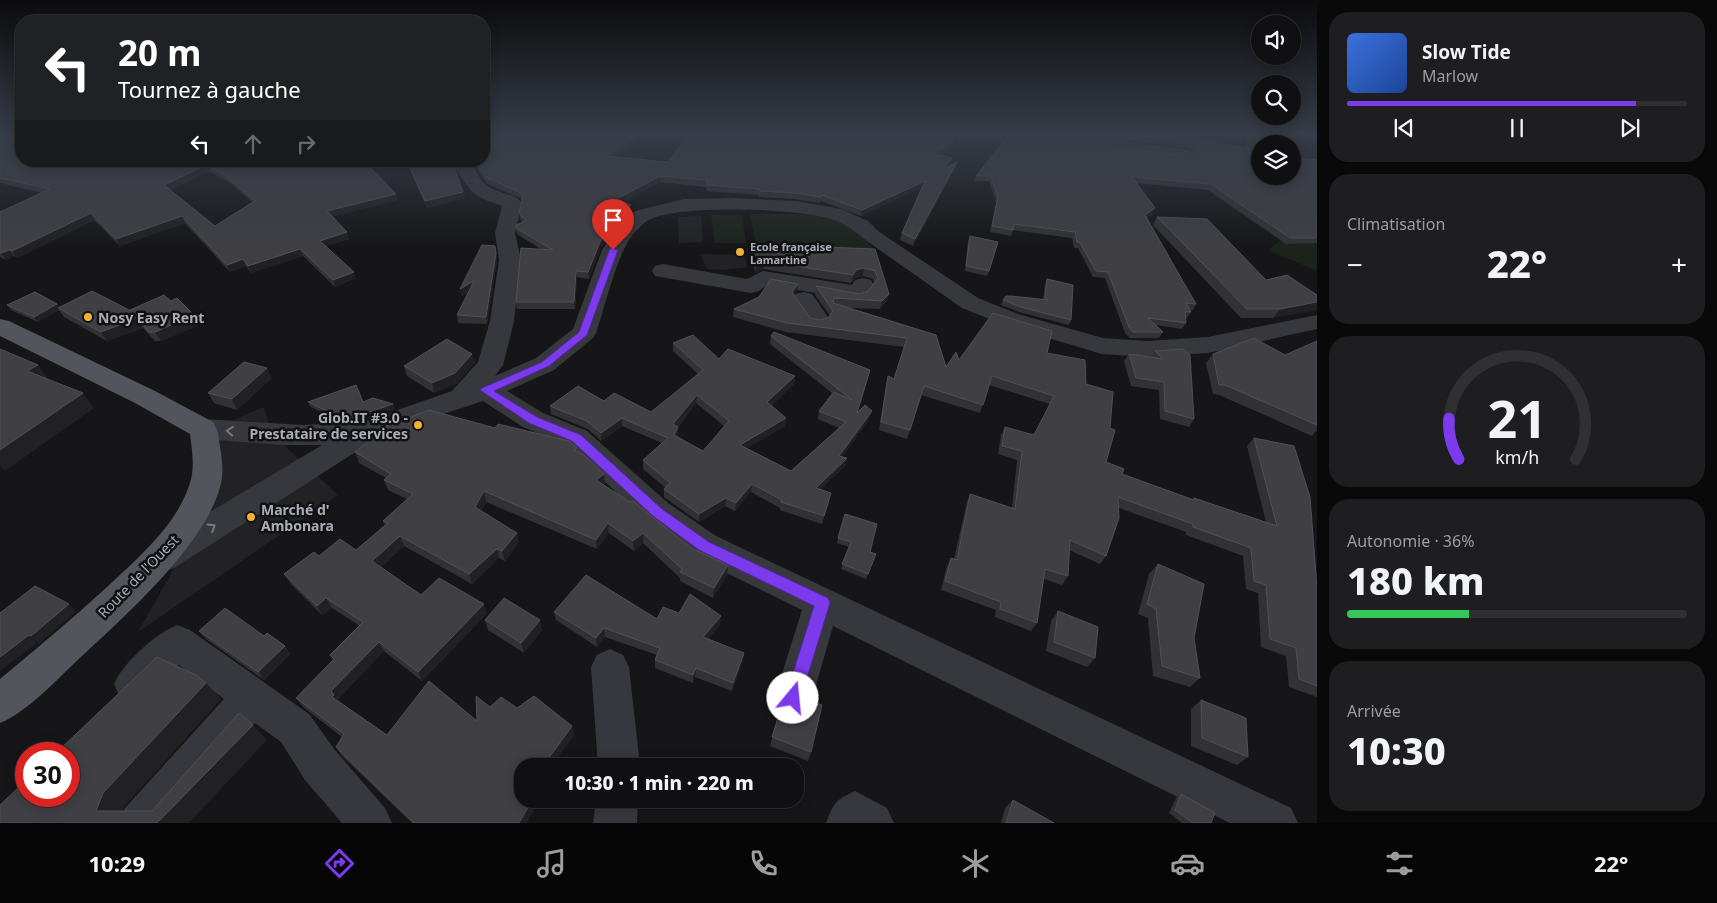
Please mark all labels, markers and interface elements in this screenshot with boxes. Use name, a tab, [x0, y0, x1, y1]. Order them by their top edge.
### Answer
map controls	[1251, 15, 1301, 185]
button: sound	[1251, 15, 1301, 65]
text: 20 m	[118, 29, 201, 76]
icon: left	[35, 35, 100, 100]
text: Slow Tide	[1422, 39, 1511, 65]
text: Marlow	[1422, 65, 1478, 87]
text: Tournez à gauche	[118, 74, 301, 104]
button: search	[1251, 75, 1301, 125]
icon: previous	[1390, 114, 1418, 142]
icon: pause	[1503, 114, 1531, 142]
icon: next	[1616, 114, 1644, 142]
icon: left	[186, 130, 214, 158]
icon: ahead	[239, 130, 267, 158]
icon: right	[292, 130, 320, 158]
button: layers	[1251, 135, 1301, 185]
pin	[592, 199, 634, 250]
icon: arrive	[599, 206, 627, 234]
text: Climatisation	[1347, 213, 1445, 235]
text: 22°	[1487, 237, 1547, 289]
place label: Ecole française Lamartine	[750, 239, 832, 267]
text: −	[1347, 245, 1363, 283]
text: +	[1671, 245, 1687, 283]
marker: Ecole française Lamartine	[734, 246, 746, 258]
place label: Nosy Easy Rent	[98, 308, 204, 327]
marker: Nosy Easy Rent	[82, 311, 94, 323]
text: 21	[1487, 382, 1547, 453]
place label: Glob.IT #3.0 - Prestataire de services	[250, 408, 409, 443]
marker: Glob.IT #3.0 - Prestataire de services	[412, 419, 424, 431]
one-way arrow	[226, 426, 234, 437]
text: km/h	[1495, 445, 1539, 469]
place label: Marché d' Ambonara	[261, 500, 334, 535]
marker: Marché d' Ambonara	[245, 511, 257, 523]
one-way arrow	[206, 524, 215, 534]
street label: Route de l'Ouest	[93, 530, 183, 622]
text: Autonomie · 36%	[1347, 530, 1474, 552]
text: 180 km	[1347, 554, 1485, 606]
position arrow	[766, 671, 818, 723]
text: Arrivée	[1347, 700, 1401, 722]
text: 10:30	[1347, 724, 1446, 776]
speed limit sign: 30	[15, 742, 80, 807]
text: 10:30 · 1 min · 220 m	[564, 770, 754, 796]
icon: directions	[322, 846, 357, 881]
icon: music	[534, 846, 569, 881]
icon: phone	[746, 846, 781, 881]
icon: climate	[958, 846, 993, 881]
icon: car	[1170, 846, 1205, 881]
icon: filters	[1382, 846, 1417, 881]
text: 10:29	[88, 848, 145, 878]
text: 22°	[1594, 848, 1628, 878]

